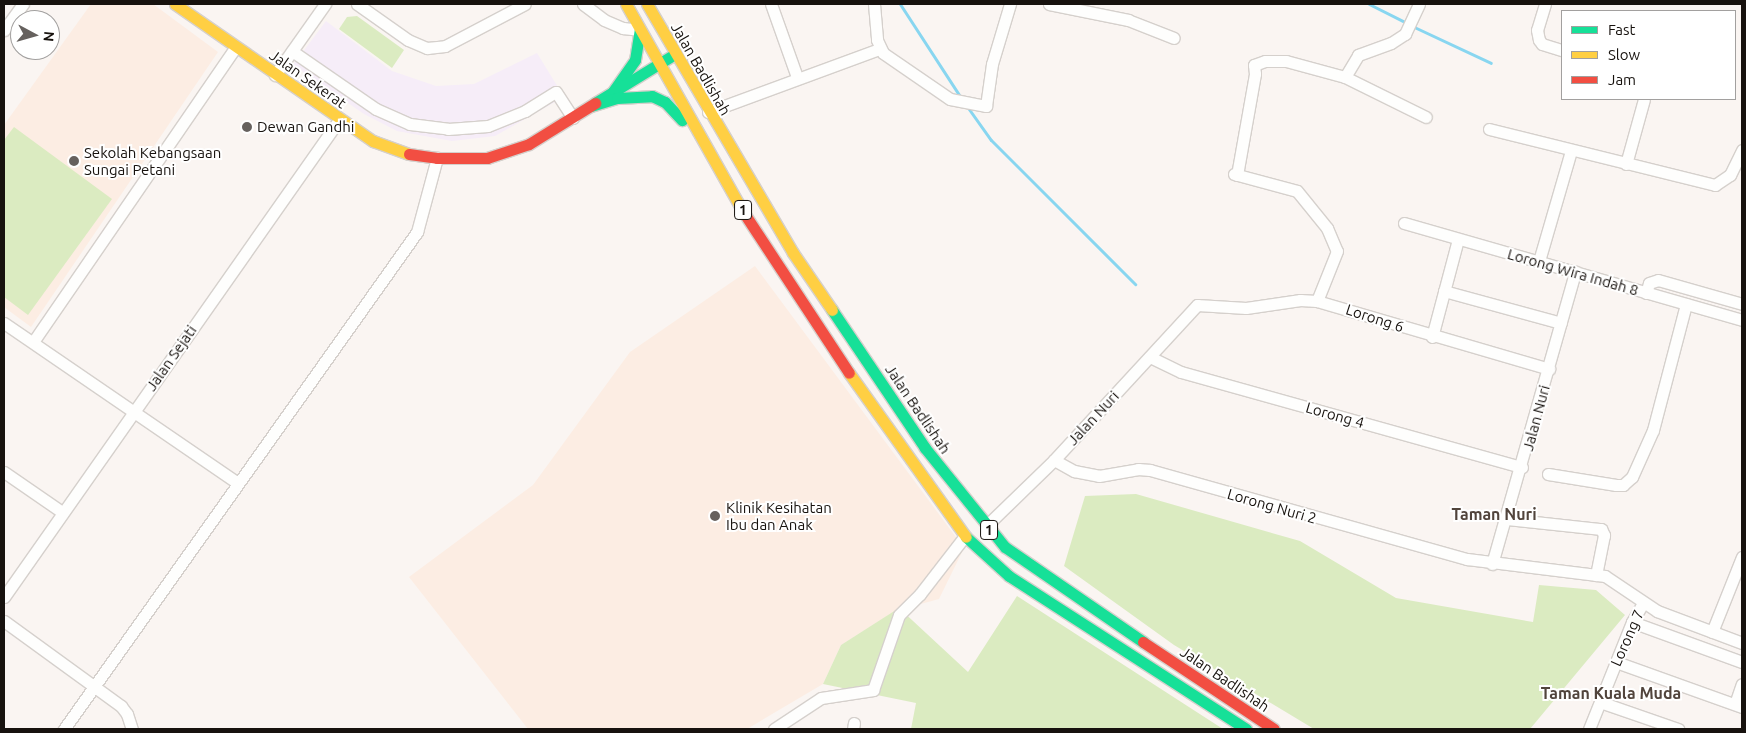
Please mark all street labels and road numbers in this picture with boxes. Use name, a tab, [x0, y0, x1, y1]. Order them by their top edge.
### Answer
street label: Jalan Badlishah	[667, 20, 735, 118]
street label: Jalan Sekerat	[266, 46, 350, 112]
road number: 1	[733, 198, 753, 222]
street label: Lorong Wira Indah 8	[1505, 245, 1641, 299]
street label: Lorong 6	[1344, 300, 1406, 336]
street label: Jalan Sejati	[142, 322, 200, 394]
street label: Jalan Badlishah	[882, 361, 954, 457]
street label: Jalan Nuri	[1519, 383, 1553, 453]
street label: Jalan Nuri	[1063, 387, 1123, 449]
street label: Lorong 4	[1304, 398, 1366, 432]
street label: Lorong Nuri 2	[1225, 485, 1319, 527]
road number: 1	[979, 518, 999, 542]
street label: Lorong 7	[1607, 607, 1647, 669]
street label: Jalan Badlishah	[1177, 643, 1273, 715]

